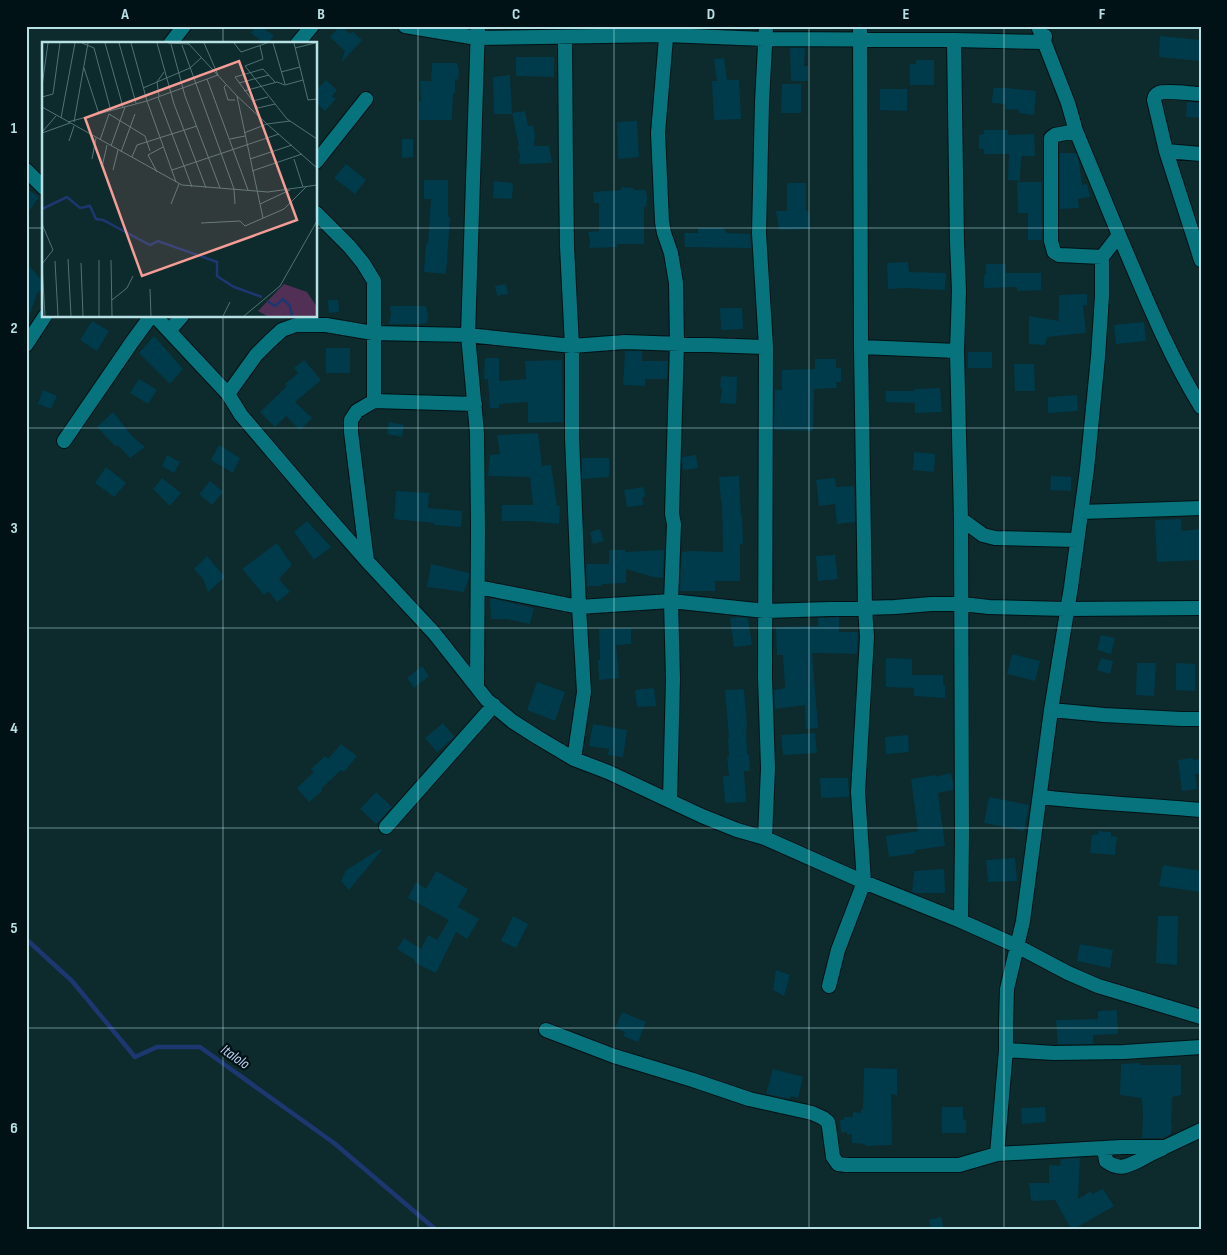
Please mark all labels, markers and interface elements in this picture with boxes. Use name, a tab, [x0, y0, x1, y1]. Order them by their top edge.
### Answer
text: A	[120, 5, 129, 24]
text: B	[317, 5, 325, 24]
text: C	[512, 5, 520, 24]
text: D	[707, 5, 715, 24]
text: E	[903, 5, 910, 24]
text: F	[1099, 5, 1106, 24]
inset map	[42, 42, 318, 318]
text: 1	[11, 119, 18, 138]
text: 2	[10, 319, 18, 338]
text: 3	[10, 519, 18, 538]
text: 4	[10, 719, 18, 738]
text: 5	[10, 919, 18, 938]
water label: Italolo	[217, 1040, 253, 1074]
text: 6	[10, 1119, 18, 1138]

